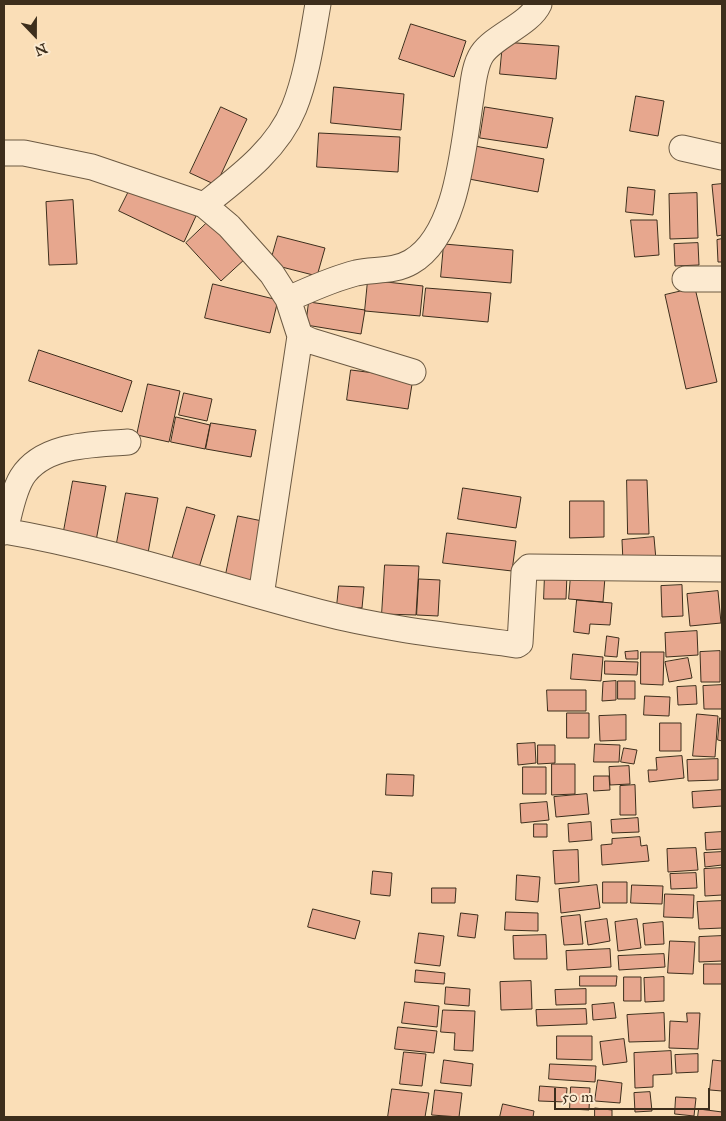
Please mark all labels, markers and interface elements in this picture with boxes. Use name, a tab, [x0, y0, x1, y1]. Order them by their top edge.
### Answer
north arrow	[10, 10, 60, 60]
text: N	[32, 39, 49, 59]
scale bar	[556, 1078, 712, 1110]
text: 50 m	[562, 1088, 594, 1106]

